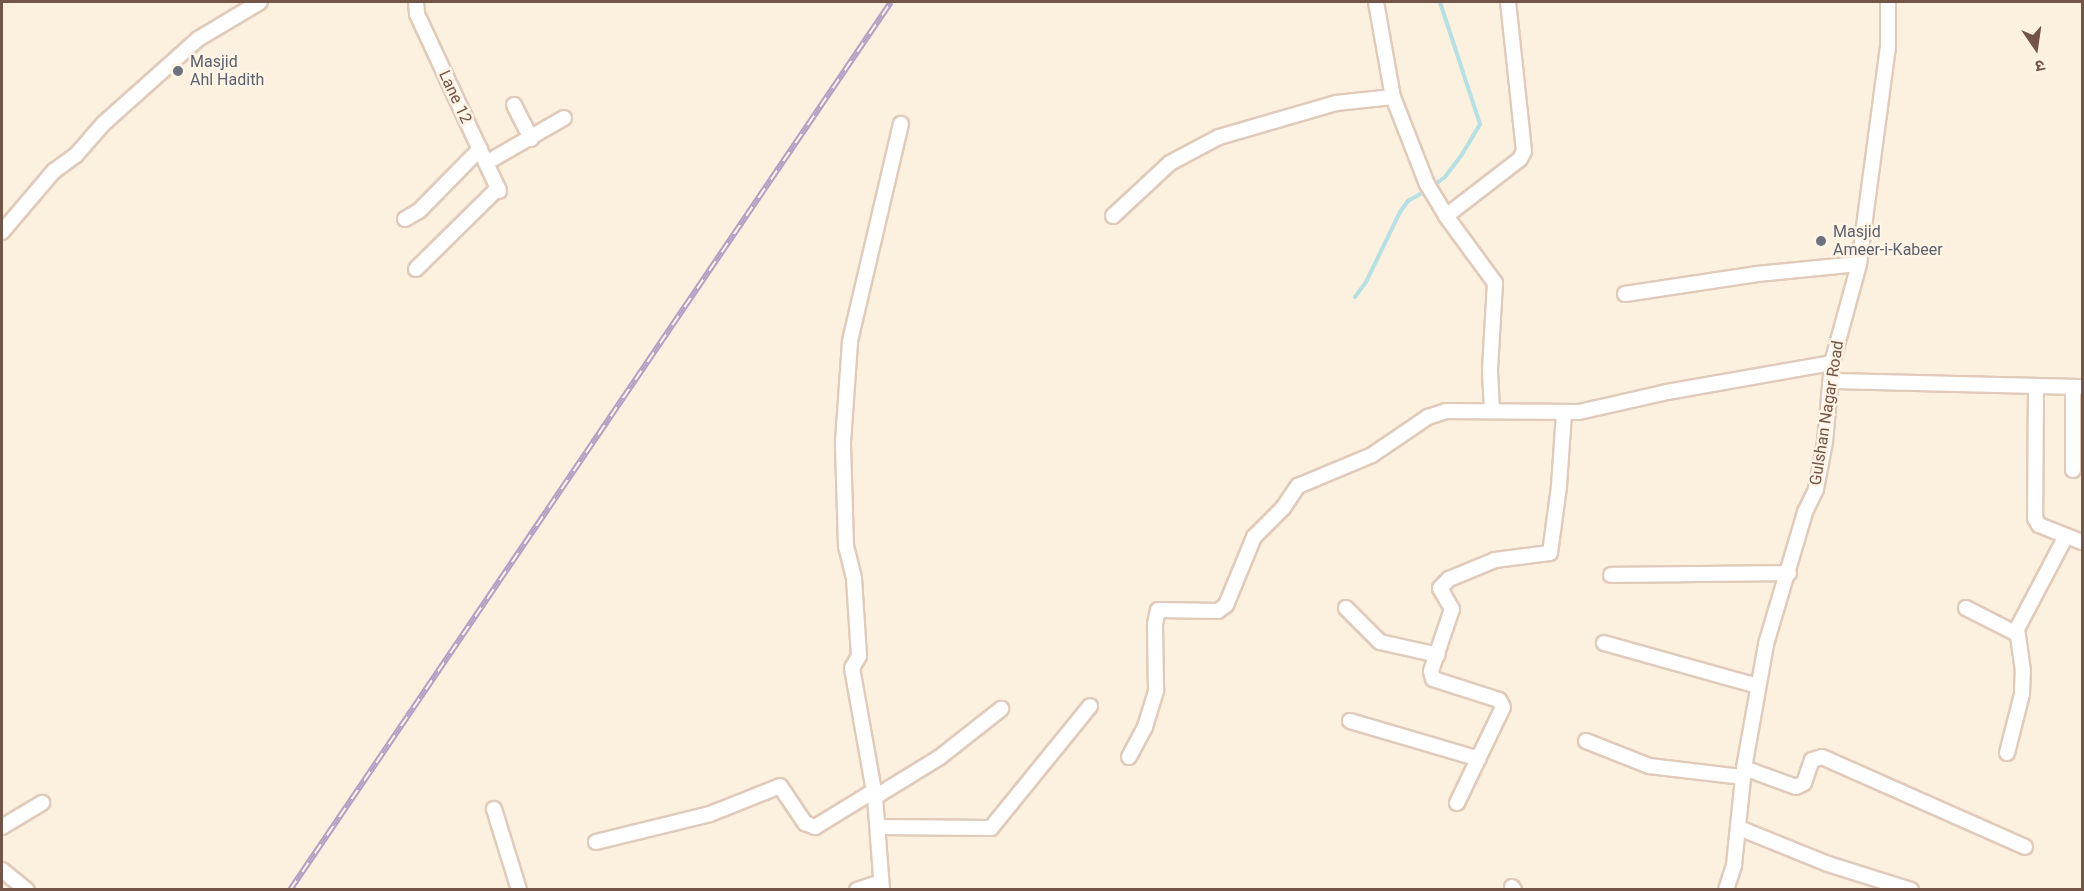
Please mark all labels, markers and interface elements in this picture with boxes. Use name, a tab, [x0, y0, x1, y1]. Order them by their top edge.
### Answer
north arrow	[2006, 18, 2066, 78]
place label: Masjid Ahl Hadith	[190, 52, 264, 90]
text: उ	[2033, 56, 2047, 76]
marker: Masjid Ahl Hadith	[171, 64, 185, 78]
street label: Lane 12	[434, 67, 476, 127]
place label: Masjid Ameer-i-Kabeer	[1833, 222, 1943, 260]
marker: Masjid Ameer-i-Kabeer	[1814, 234, 1828, 248]
street label: Gulshan Nagar Road	[1806, 339, 1848, 487]

